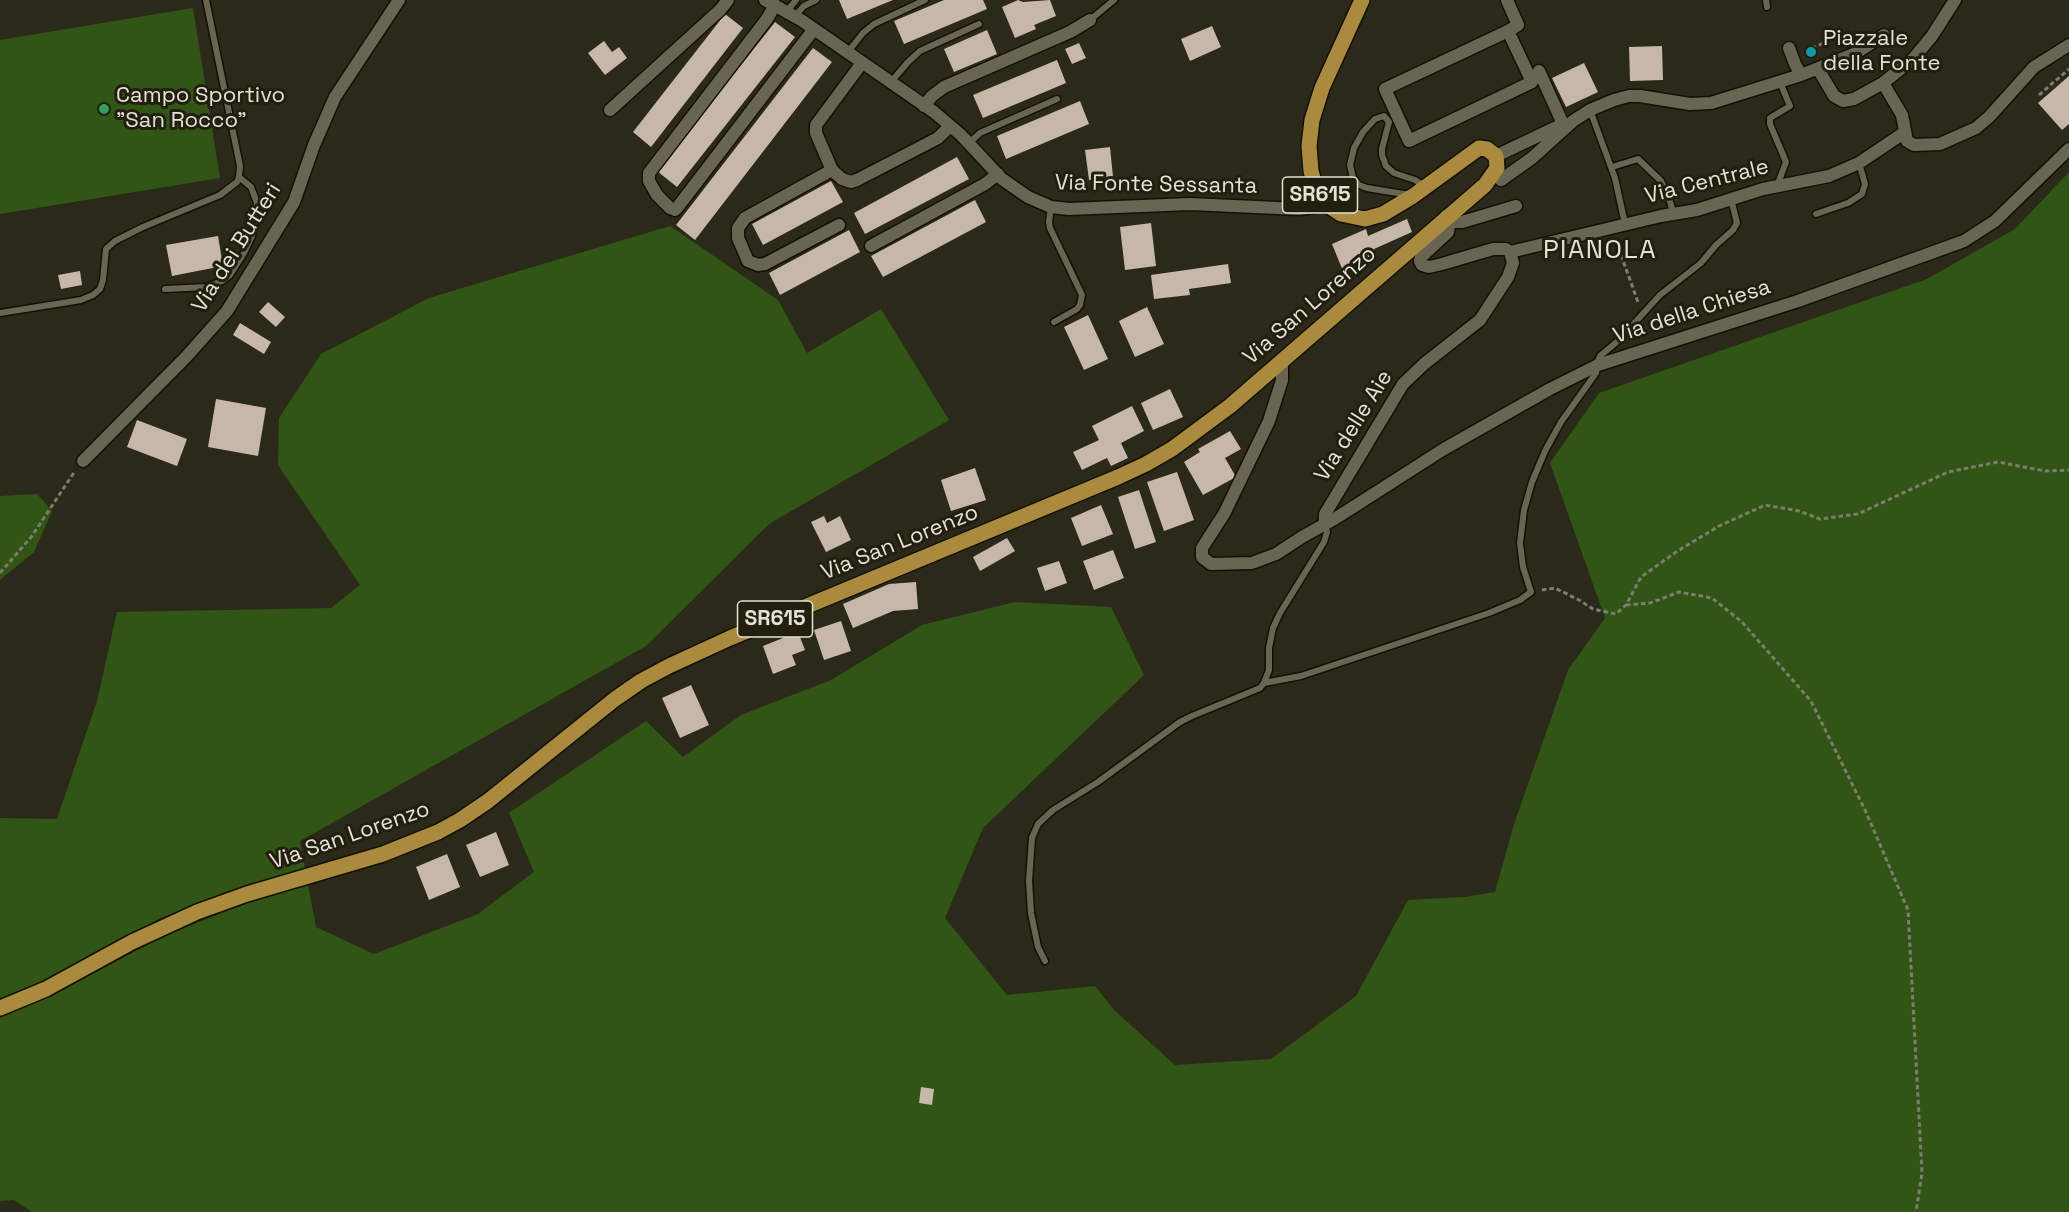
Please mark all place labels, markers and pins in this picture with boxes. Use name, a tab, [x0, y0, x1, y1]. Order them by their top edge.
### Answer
place label: Piazzale della Fonte	[1823, 26, 1941, 78]
marker: Piazzale della Fonte	[1804, 45, 1818, 59]
place label: Campo Sportivo "San Rocco"	[116, 83, 285, 134]
marker: Campo Sportivo "San Rocco"	[97, 102, 111, 116]

